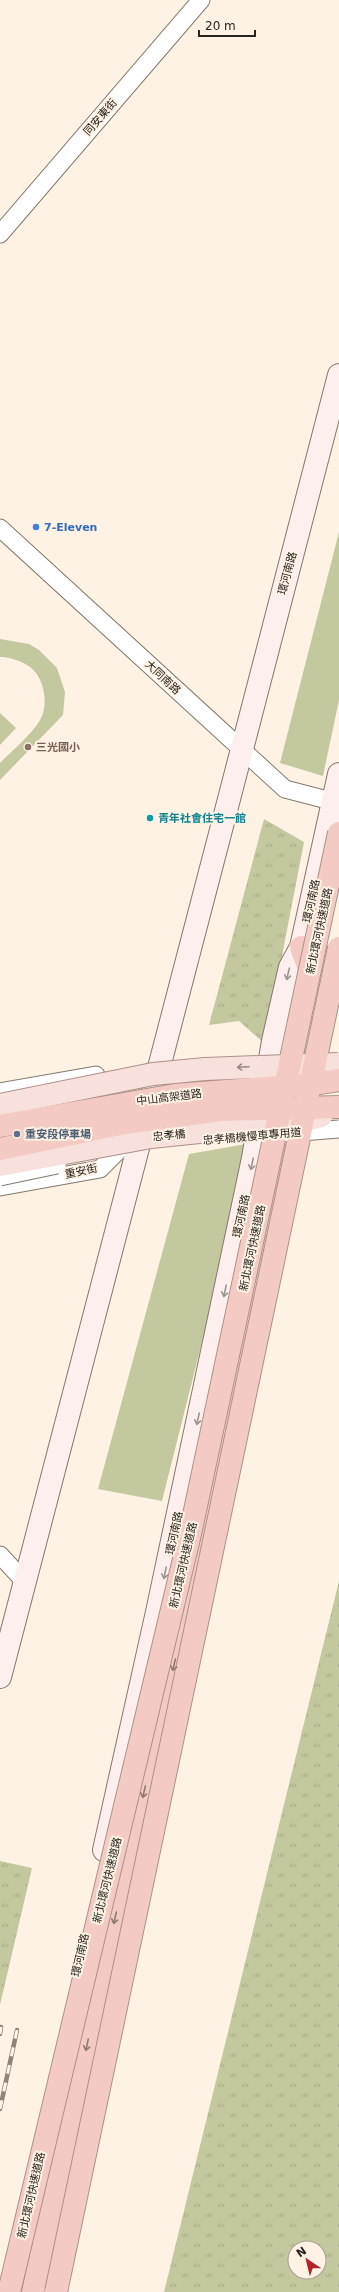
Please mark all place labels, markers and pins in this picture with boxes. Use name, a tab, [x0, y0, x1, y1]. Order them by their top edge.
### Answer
place label: 7-Eleven	[44, 521, 97, 534]
marker: 7-Eleven	[31, 522, 41, 532]
place label: 三光國小	[36, 741, 80, 754]
marker: 三光國小	[23, 742, 33, 752]
place label: 青年社會住宅一館	[158, 812, 246, 825]
marker: 青年社會住宅一館	[145, 813, 155, 823]
place label: 重安段停車場	[25, 1128, 91, 1141]
marker: 重安段停車場	[12, 1129, 22, 1139]

